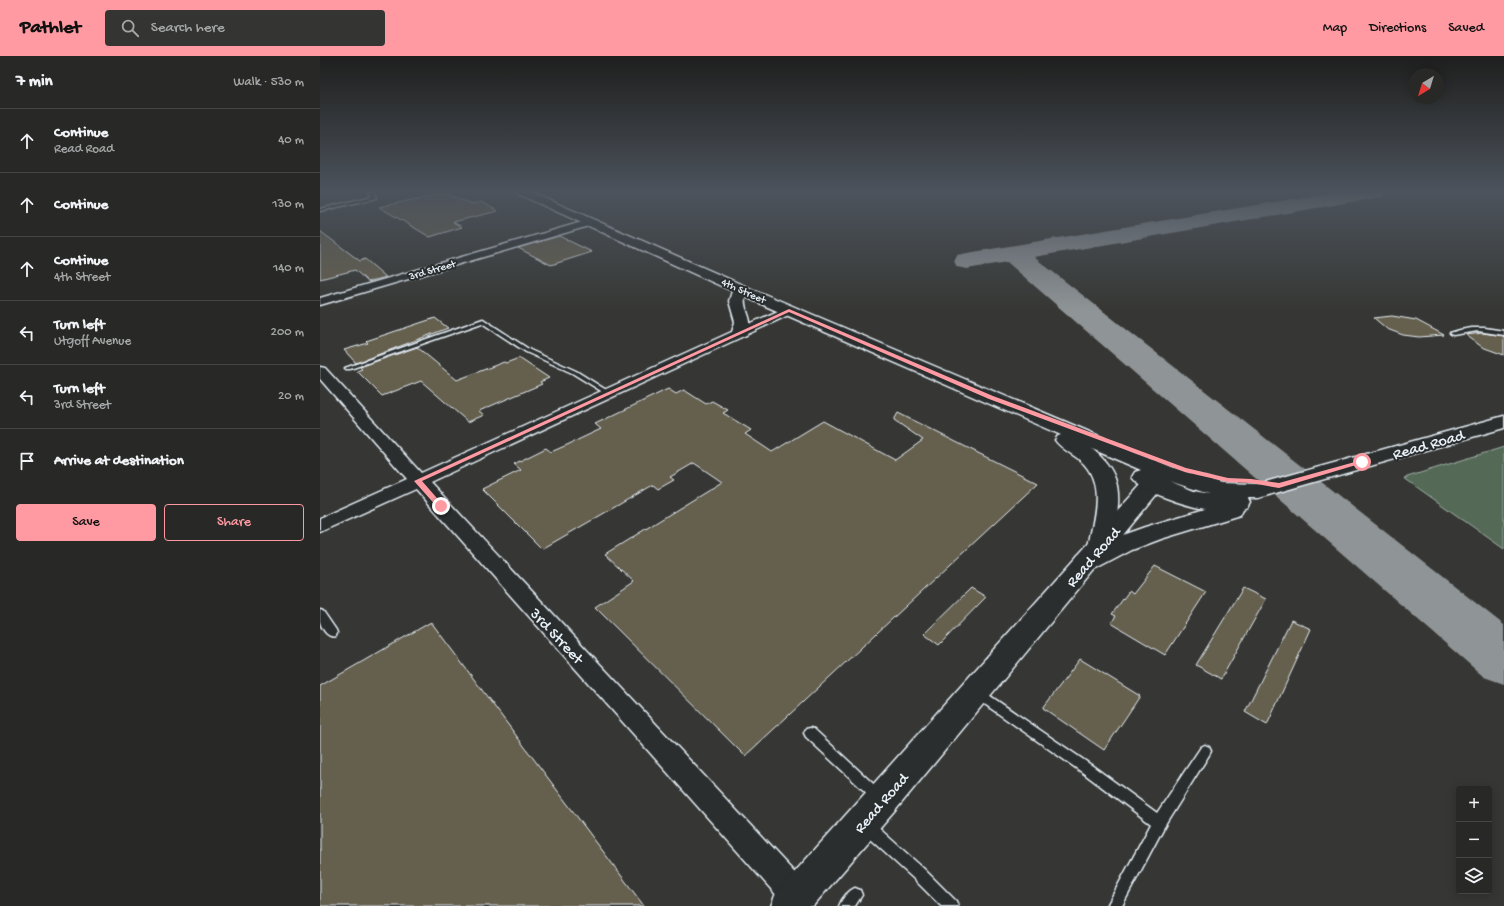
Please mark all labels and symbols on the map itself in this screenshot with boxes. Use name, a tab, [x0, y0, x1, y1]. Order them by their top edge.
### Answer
north arrow	[1408, 68, 1444, 104]
street label: 3rd Street	[407, 258, 459, 284]
street label: 4th Street	[719, 277, 769, 308]
street label: Read Road	[1391, 427, 1469, 466]
route start	[1353, 453, 1371, 471]
route end	[432, 497, 450, 515]
street label: Read Road	[1063, 523, 1127, 592]
street label: 3rd Street	[524, 605, 587, 670]
street label: Read Road	[851, 769, 915, 838]

